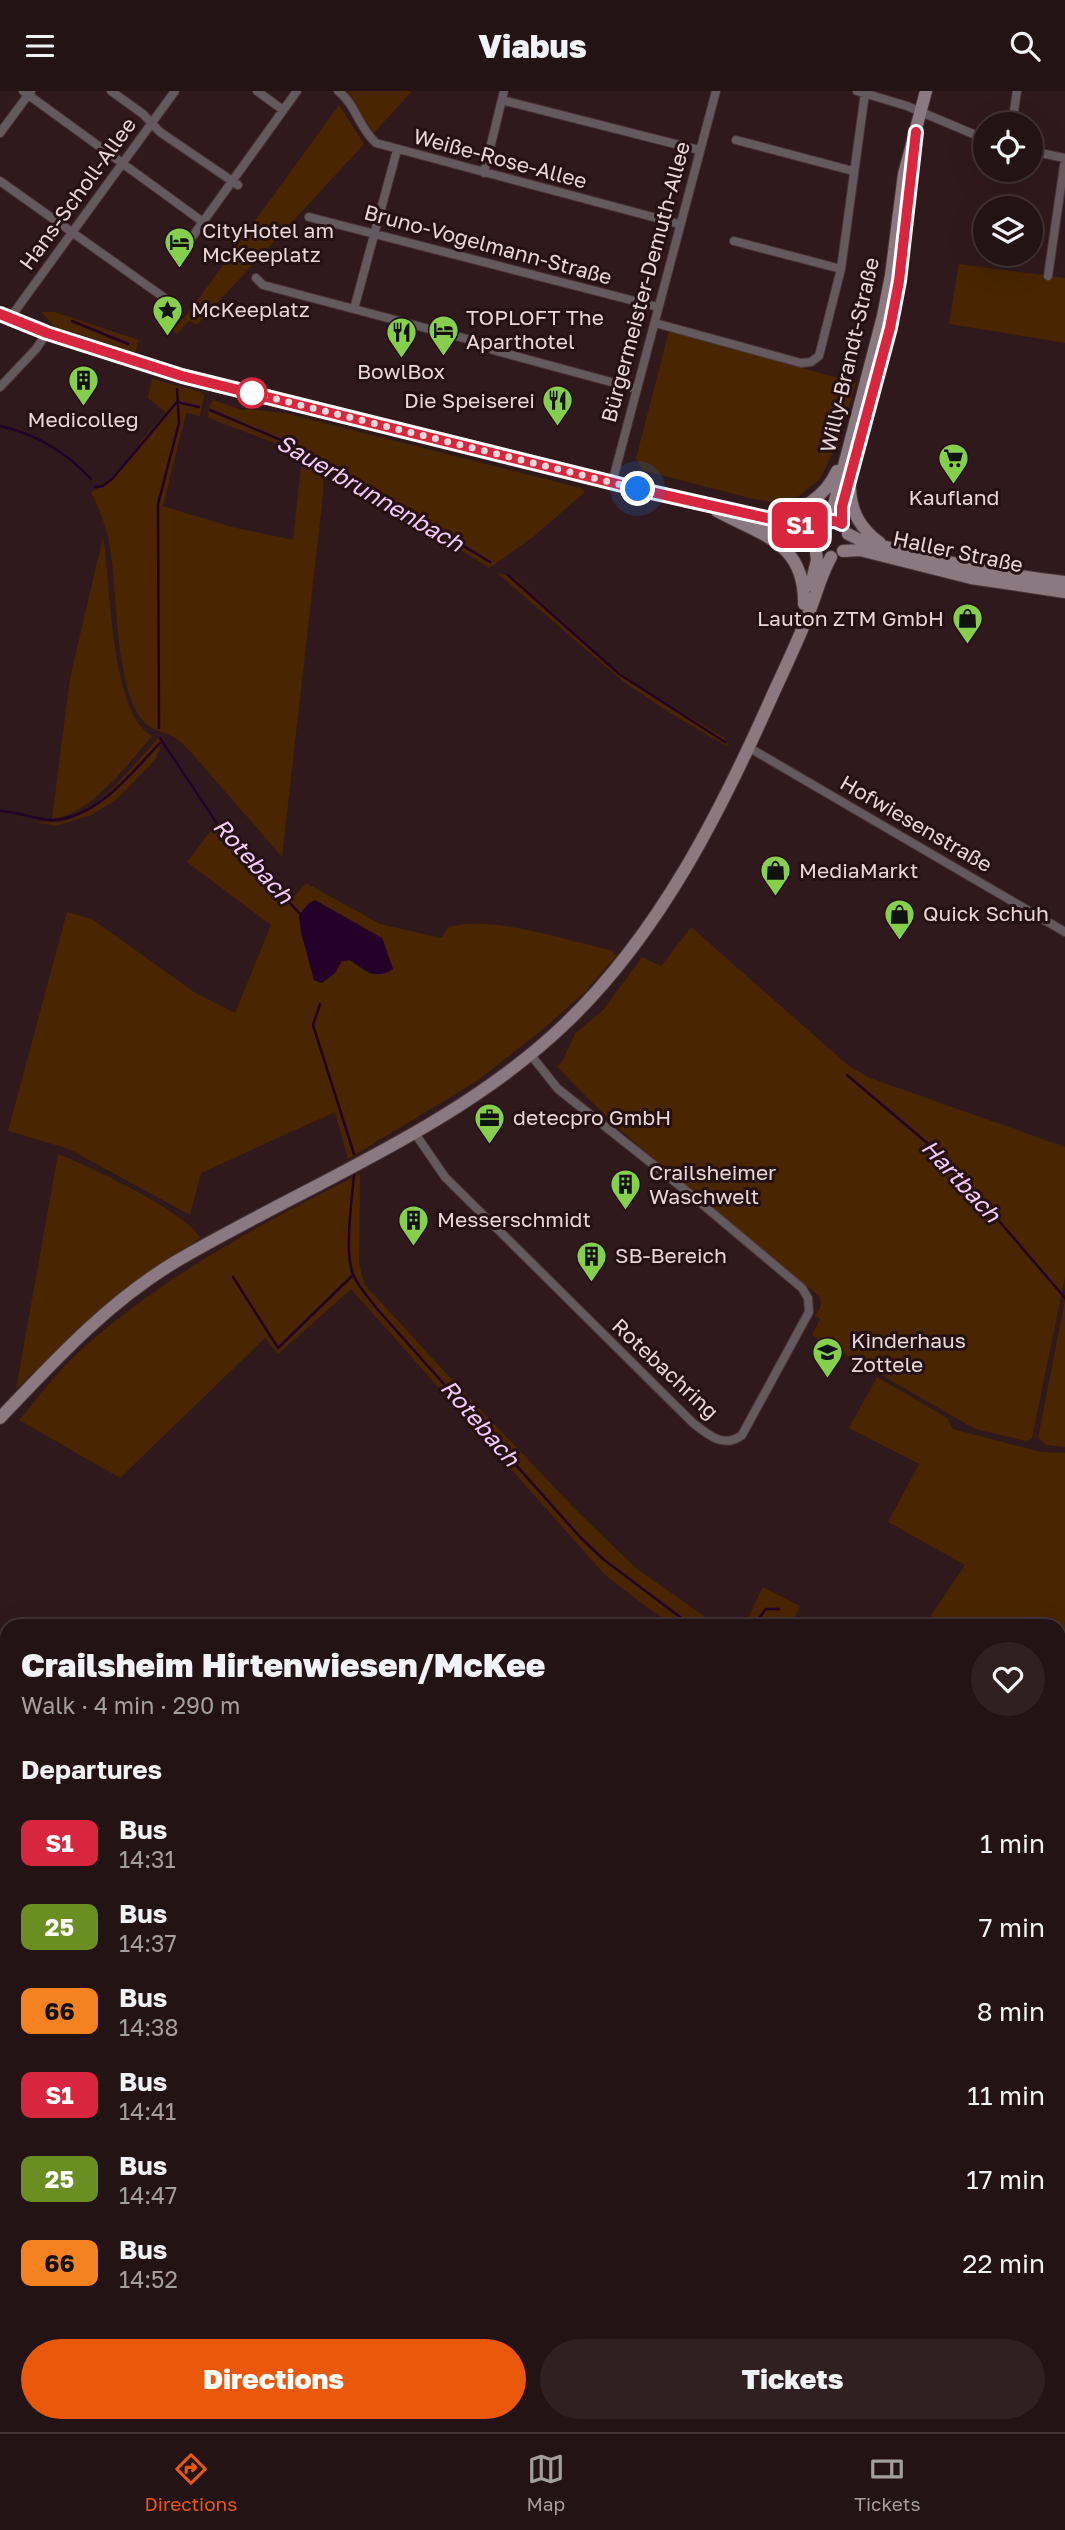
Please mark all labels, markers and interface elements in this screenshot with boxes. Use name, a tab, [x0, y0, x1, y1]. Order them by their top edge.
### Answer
icon: menu	[21, 27, 59, 65]
text: Viabus	[478, 27, 587, 65]
icon: search	[1006, 27, 1044, 65]
street label: Hans-Scholl-Allee	[13, 112, 141, 275]
map controls	[973, 112, 1043, 266]
button: locate	[973, 112, 1043, 182]
street label: Weiße-Rose-Allee	[411, 122, 590, 194]
street label: Bürgermeister-Demuth-Allee	[595, 138, 695, 425]
button: layers	[973, 196, 1043, 266]
street label: Bruno-Vogelmann-Straße	[361, 198, 615, 290]
place label: CityHotel am McKeeplatz	[202, 217, 334, 267]
hotel icon: CityHotel am McKeeplatz	[162, 226, 196, 270]
street label: Willy-Brandt-Straße	[814, 255, 884, 455]
place icon: McKeeplatz	[151, 293, 185, 337]
place label: McKeeplatz	[191, 296, 310, 322]
place label: TOPLOFT The Aparthotel	[466, 304, 604, 354]
hotel icon: TOPLOFT The Aparthotel	[426, 313, 460, 357]
restaurant icon: BowlBox	[384, 315, 418, 359]
place label: BowlBox	[357, 358, 445, 384]
building icon: Medicolleg	[66, 363, 100, 407]
unlabelled marker	[237, 378, 267, 408]
restaurant icon: Die Speiserei	[541, 384, 575, 428]
place label: Die Speiserei	[404, 387, 535, 413]
place label: Medicolleg	[27, 406, 139, 432]
water label: Sauerbrunnenbach	[272, 427, 469, 557]
supermarket icon: Kaufland	[937, 441, 971, 485]
your location	[620, 471, 655, 506]
place label: Kaufland	[909, 484, 999, 510]
line badge: S1	[768, 502, 832, 548]
text: S1	[786, 510, 814, 539]
street label: Haller Straße	[891, 525, 1026, 577]
shop icon: Lauton ZTM GmbH	[950, 602, 984, 646]
place label: Lauton ZTM GmbH	[757, 605, 944, 631]
street label: Hofwiesenstraße	[836, 769, 997, 877]
water label: Rotebach	[208, 812, 300, 910]
shop icon: MediaMarkt	[759, 854, 793, 898]
place label: MediaMarkt	[799, 857, 918, 883]
shop icon: Quick Schuh	[883, 897, 917, 941]
place label: Quick Schuh	[923, 900, 1049, 926]
office icon: detecpro GmbH	[473, 1101, 507, 1145]
place label: detecpro GmbH	[513, 1104, 671, 1130]
water label: Hartbach	[916, 1133, 1008, 1228]
place label: Crailsheimer Waschwelt	[649, 1159, 776, 1209]
building icon: Crailsheimer Waschwelt	[609, 1168, 643, 1212]
building icon: Messerschmidt	[397, 1203, 431, 1247]
place label: Messerschmidt	[437, 1206, 591, 1232]
building icon: SB-Bereich	[575, 1239, 609, 1283]
place label: SB-Bereich	[615, 1242, 727, 1268]
street label: Rotebachring	[607, 1312, 724, 1424]
place label: Kinderhaus Zottele	[851, 1327, 966, 1377]
school or university icon: Kinderhaus Zottele	[811, 1336, 845, 1380]
water label: Rotebach	[436, 1373, 527, 1472]
button: heart	[971, 1642, 1045, 1716]
text: Crailsheim Hirtenwiesen/McKee	[21, 1645, 546, 1684]
text: Walk · 4 min · 290 m	[21, 1691, 240, 1719]
text: Departures	[21, 1754, 162, 1785]
text: Bus	[119, 1814, 167, 1845]
text: S1	[45, 1828, 74, 1857]
text: 1 min	[980, 1828, 1045, 1859]
text: 14:31	[119, 1845, 176, 1873]
text: Bus	[119, 1898, 167, 1929]
text: 25	[45, 1912, 74, 1941]
text: 7 min	[979, 1912, 1045, 1943]
text: 14:37	[119, 1929, 177, 1957]
text: Bus	[119, 1982, 167, 2013]
text: 66	[44, 1996, 75, 2025]
text: 8 min	[977, 1996, 1045, 2027]
text: 14:38	[119, 2013, 179, 2041]
text: Bus	[119, 2066, 167, 2097]
text: S1	[45, 2080, 74, 2109]
text: 11 min	[967, 2080, 1045, 2111]
text: 14:41	[119, 2097, 176, 2125]
text: Bus	[119, 2150, 167, 2181]
text: 25	[45, 2164, 74, 2193]
text: 17 min	[966, 2164, 1045, 2195]
text: 14:47	[119, 2181, 177, 2209]
text: Bus	[119, 2234, 167, 2265]
text: 66	[44, 2248, 75, 2277]
text: 22 min	[962, 2248, 1045, 2279]
text: 14:52	[119, 2265, 178, 2293]
button: Directions	[21, 2339, 526, 2419]
button: Tickets	[540, 2339, 1045, 2419]
tab: Directions	[145, 2450, 237, 2515]
tab: Map	[526, 2450, 565, 2515]
tab: Tickets	[854, 2450, 920, 2515]

